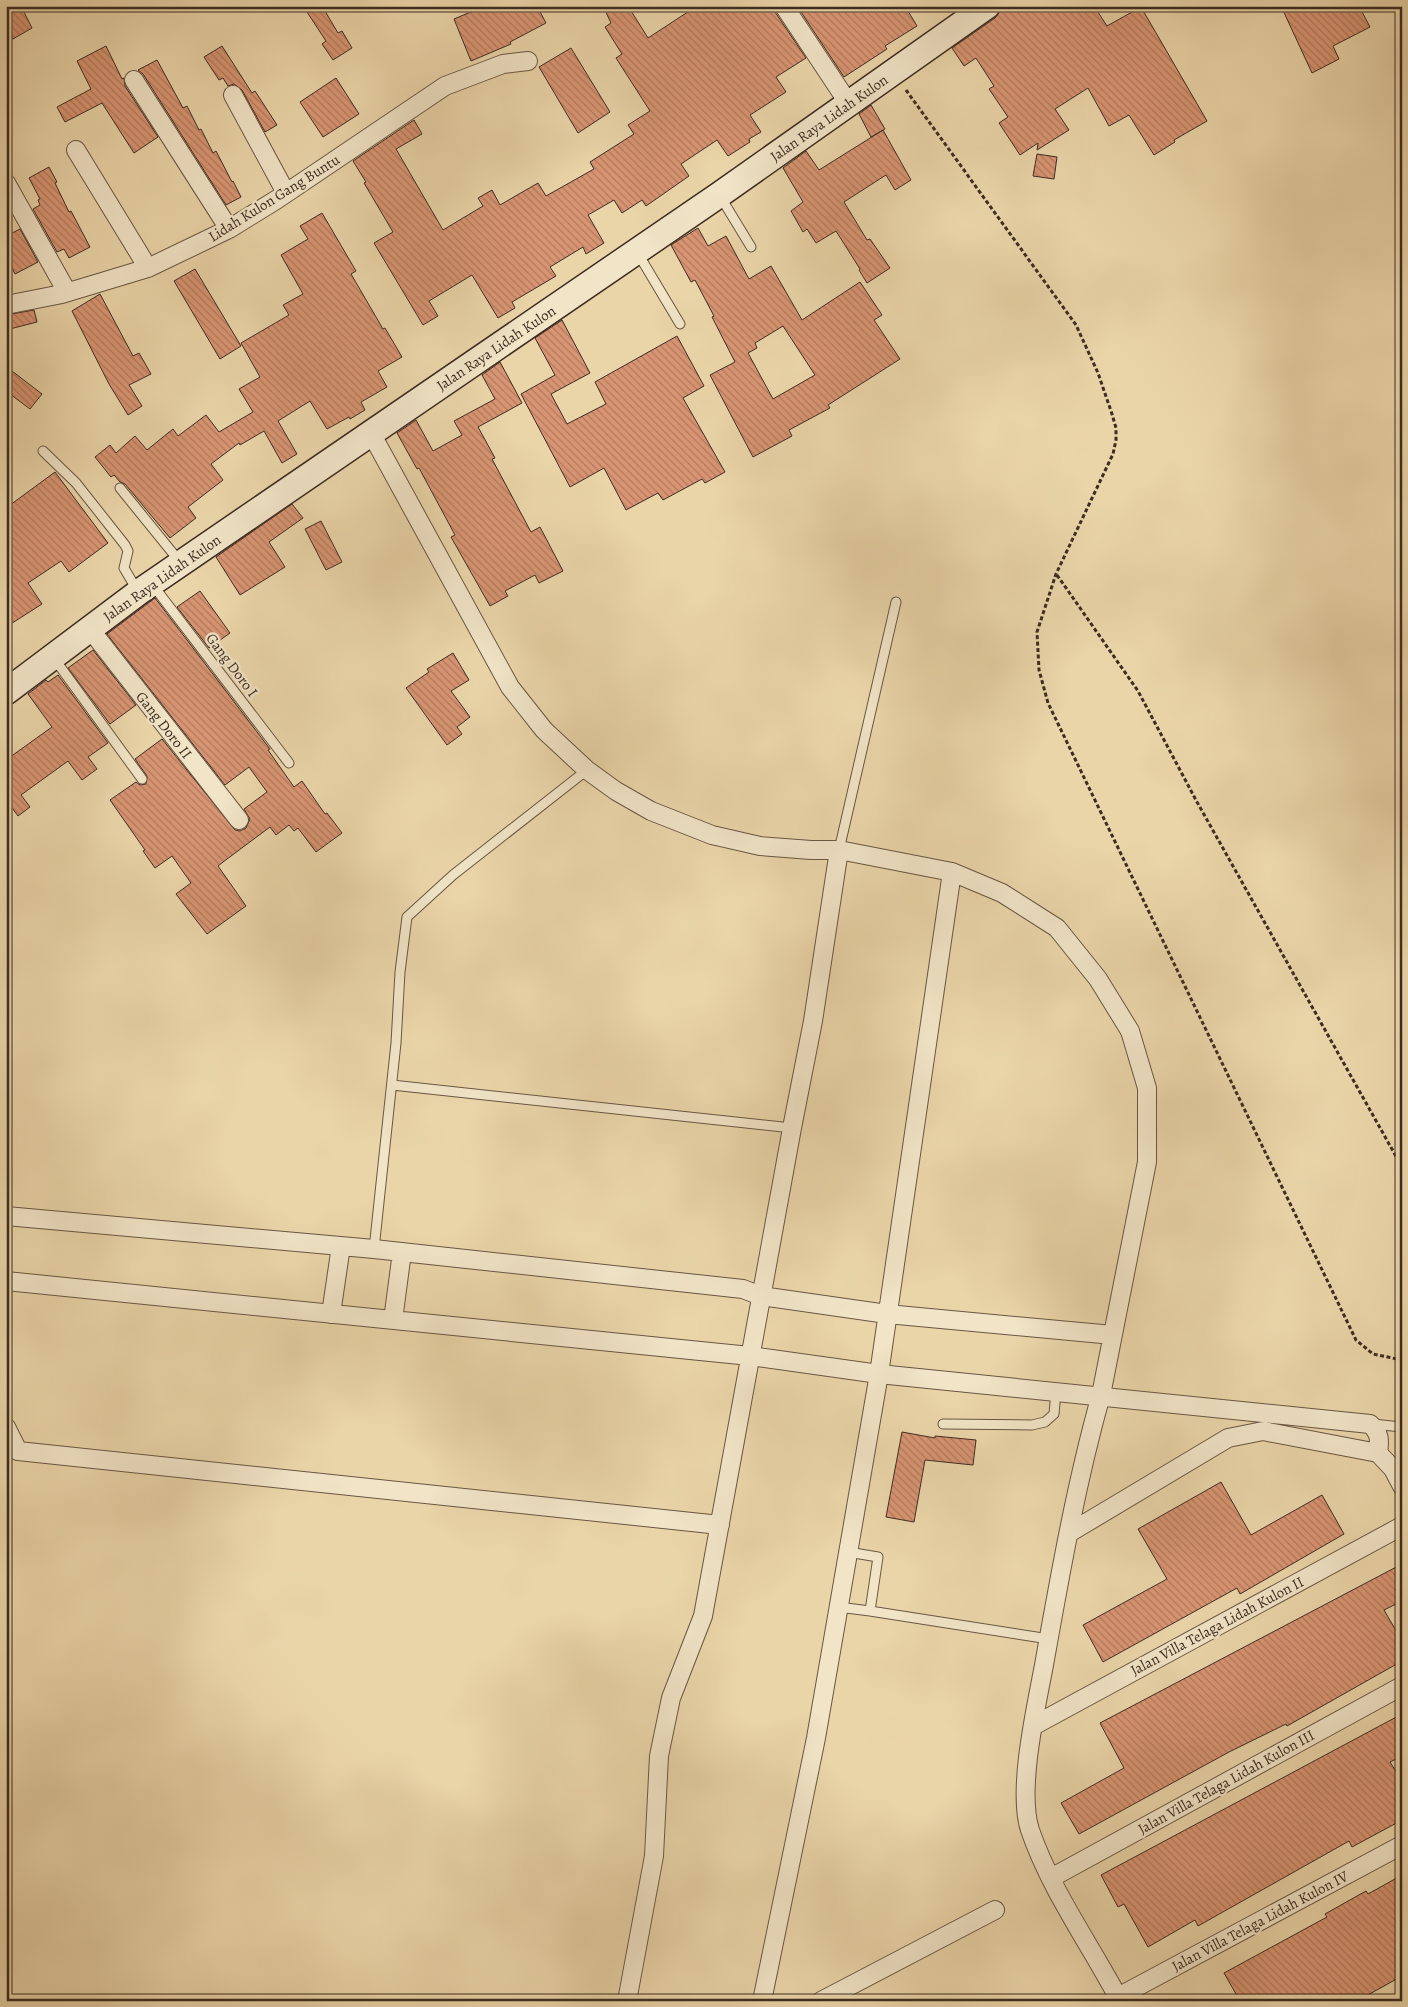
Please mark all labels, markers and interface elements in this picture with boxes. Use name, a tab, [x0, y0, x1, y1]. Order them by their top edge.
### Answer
street label: Jalan Raya Lidah Kulon	[766, 70, 892, 166]
street label: Lidah Kulon Gang Buntu	[205, 149, 344, 247]
street label: Jalan Raya Lidah Kulon	[432, 301, 560, 395]
street label: Jalan Raya Lidah Kulon	[99, 530, 225, 626]
street label: Gang Doro I	[201, 629, 263, 701]
street label: Gang Doro II	[131, 687, 197, 763]
street label: Jalan Villa Telaga Lidah Kulon II	[1127, 1572, 1307, 1680]
street label: Jalan Villa Telaga Lidah Kulon III	[1134, 1725, 1318, 1839]
street label: Jalan Villa Telaga Lidah Kulon IV	[1168, 1865, 1353, 1976]

